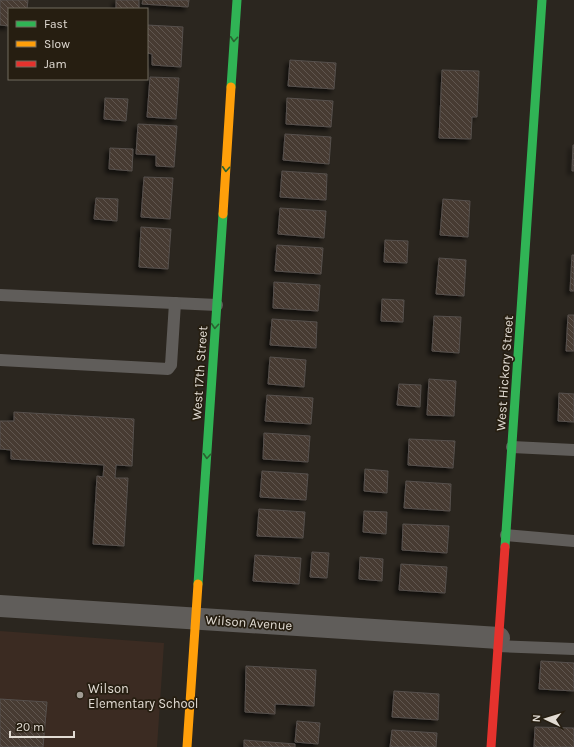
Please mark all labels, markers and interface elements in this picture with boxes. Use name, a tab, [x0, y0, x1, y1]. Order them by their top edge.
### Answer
legend	[8, 8, 148, 80]
text: Fast	[44, 17, 68, 31]
one-way arrow	[230, 36, 239, 42]
text: Slow	[44, 37, 70, 51]
text: Jam	[44, 57, 67, 71]
one-way arrow	[221, 166, 230, 172]
street label: West Hickory Street	[493, 315, 516, 431]
one-way arrow	[211, 323, 220, 329]
street label: West 17th Street	[189, 325, 210, 421]
one-way arrow	[202, 453, 211, 459]
street label: Wilson Avenue	[205, 612, 293, 633]
place label: Wilson Elementary School	[88, 681, 198, 711]
marker: Wilson Elementary School	[75, 690, 85, 700]
north arrow	[526, 699, 566, 739]
scale bar	[10, 713, 74, 739]
text: N	[530, 714, 543, 723]
text: 20 m	[16, 720, 44, 734]

